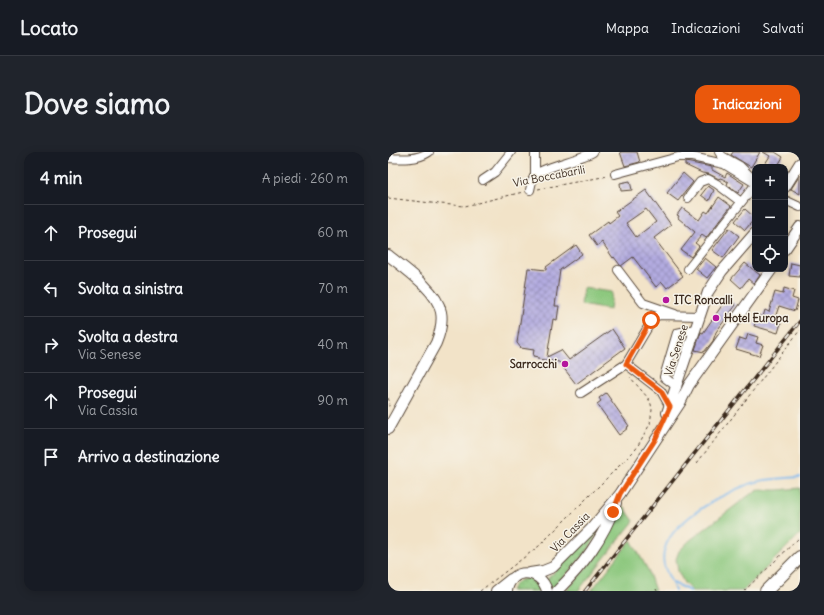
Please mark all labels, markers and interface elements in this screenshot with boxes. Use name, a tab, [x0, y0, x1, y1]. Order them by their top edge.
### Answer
text: Locato	[20, 16, 78, 40]
text: Mappa	[606, 19, 649, 37]
text: Indicazioni	[671, 19, 741, 37]
text: Salvati	[763, 19, 804, 37]
button: Indicazioni	[695, 85, 800, 123]
text: Dove siamo	[24, 86, 170, 122]
street label: Via Boccabarili	[512, 162, 586, 190]
map controls	[752, 164, 788, 272]
button: +	[752, 164, 788, 200]
text: 4 min	[40, 167, 82, 189]
text: A piedi · 260 m	[262, 170, 348, 187]
button: −	[752, 200, 788, 236]
icon: ahead	[40, 222, 62, 244]
text: Prosegui	[78, 223, 137, 242]
text: 60 m	[317, 224, 348, 241]
button: locate	[752, 236, 788, 272]
icon: left	[40, 278, 62, 300]
text: Svolta a sinistra	[78, 279, 183, 298]
text: 70 m	[319, 280, 348, 297]
place label: ITC Roncalli	[674, 293, 733, 307]
marker: ITC Roncalli	[661, 295, 671, 305]
route start	[642, 311, 660, 329]
place label: Hotel Europa	[724, 311, 789, 326]
marker: Hotel Europa	[711, 313, 721, 323]
street label: Via Senese	[661, 322, 691, 378]
text: Svolta a destra	[78, 327, 178, 346]
icon: right	[40, 334, 62, 356]
text: 40 m	[317, 336, 348, 353]
text: Via Senese	[78, 346, 141, 363]
place label: Sarrocchi	[510, 357, 557, 371]
marker: Sarrocchi	[560, 359, 570, 369]
text: Prosegui	[78, 383, 137, 402]
icon: ahead	[40, 390, 62, 412]
text: 90 m	[317, 392, 348, 409]
text: Via Cassia	[78, 402, 138, 419]
icon: arrive	[40, 446, 62, 468]
text: Arrivo a destinazione	[78, 447, 220, 466]
route end	[604, 503, 622, 521]
street label: Via Cassia	[547, 509, 593, 555]

